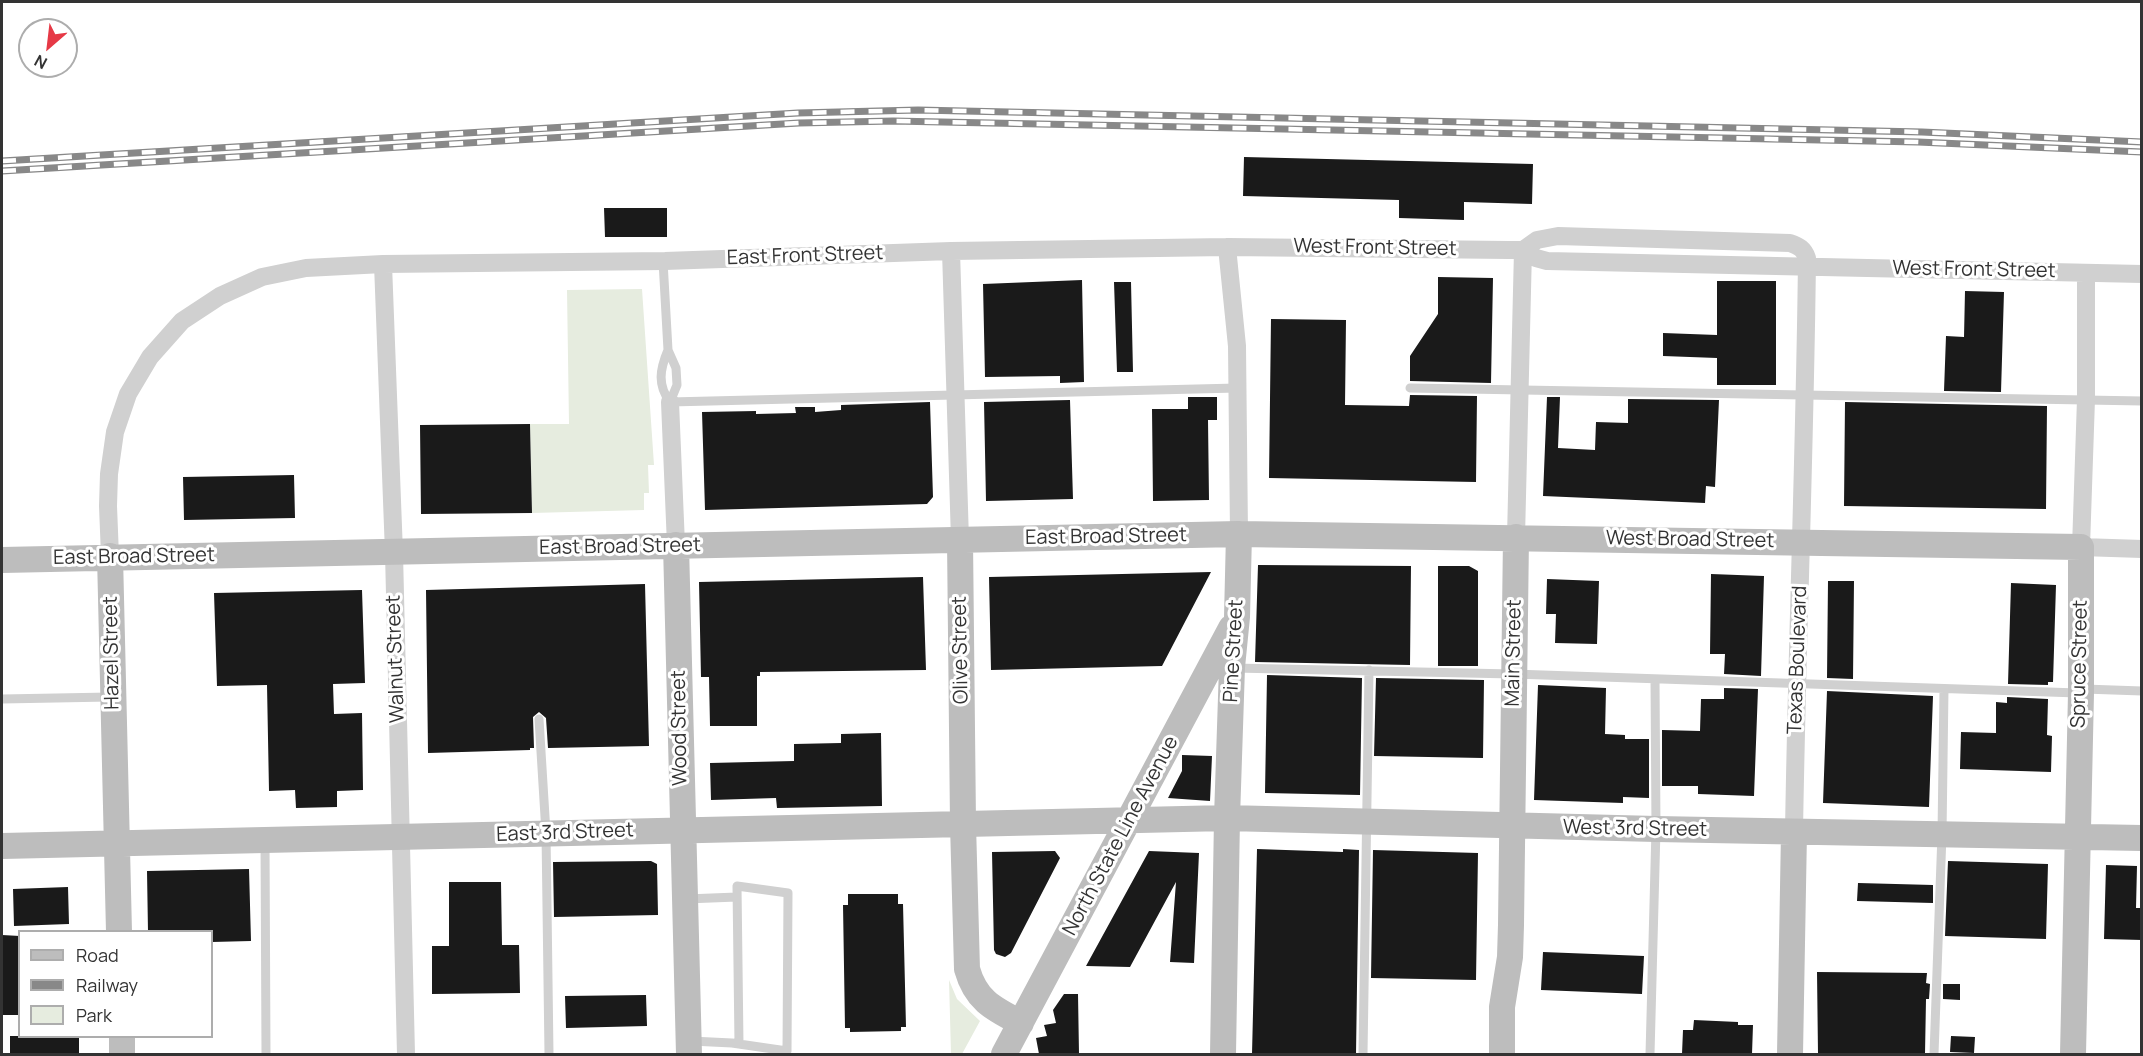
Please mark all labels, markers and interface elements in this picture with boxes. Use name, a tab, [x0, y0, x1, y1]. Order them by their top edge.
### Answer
north arrow	[18, 18, 78, 78]
text: N	[30, 50, 51, 75]
street label: West Front Street	[1293, 235, 1457, 261]
street label: East Front Street	[726, 241, 884, 271]
street label: West Front Street	[1892, 257, 2056, 283]
street label: East Broad Street	[1025, 524, 1187, 550]
street label: West Broad Street	[1606, 527, 1774, 553]
street label: East Broad Street	[539, 534, 701, 560]
street label: East Broad Street	[53, 544, 215, 570]
street label: Texas Boulevard	[1783, 585, 1813, 735]
street label: Walnut Street	[382, 595, 410, 723]
street label: Hazel Street	[99, 596, 125, 710]
street label: Olive Street	[948, 596, 974, 704]
street label: Pine Street	[1219, 599, 1249, 703]
street label: Main Street	[1501, 599, 1527, 707]
street label: Spruce Street	[2067, 600, 2093, 728]
street label: Wood Street	[667, 670, 693, 786]
street label: North State Line Avenue	[1058, 732, 1184, 940]
street label: West 3rd Street	[1563, 816, 1707, 842]
street label: East 3rd Street	[496, 819, 634, 847]
legend	[18, 930, 213, 1038]
text: Road	[76, 943, 119, 967]
text: Railway	[76, 973, 138, 997]
text: Park	[76, 1003, 112, 1027]

